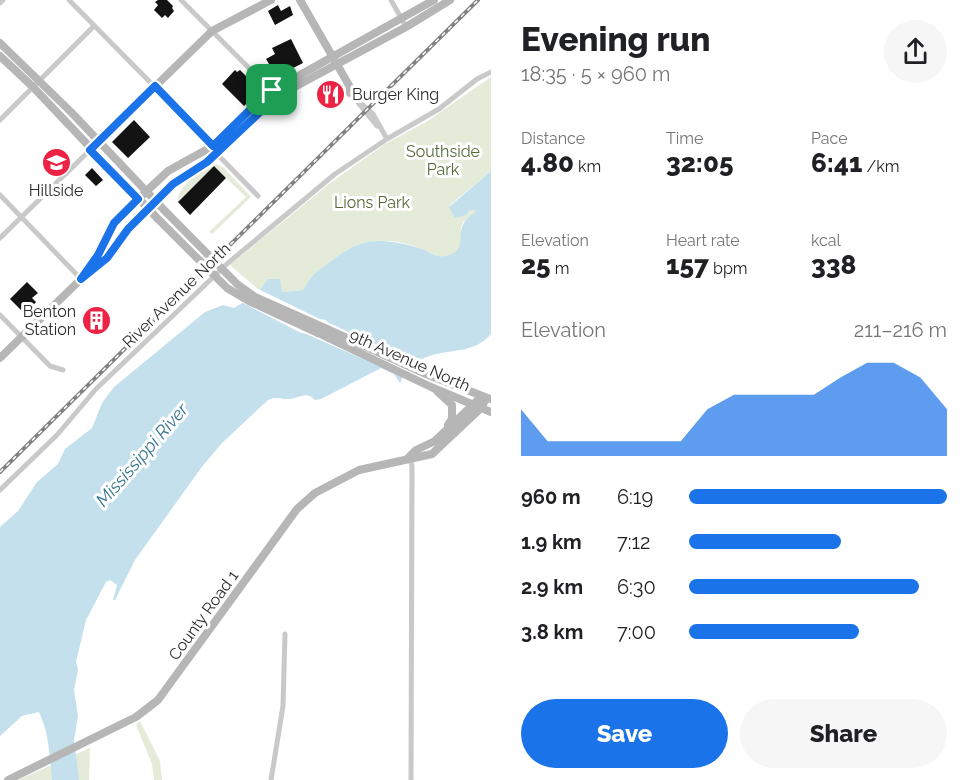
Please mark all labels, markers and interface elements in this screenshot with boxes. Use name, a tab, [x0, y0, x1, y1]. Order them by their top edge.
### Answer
text: Evening run	[521, 20, 711, 59]
button: share	[884, 20, 947, 83]
text: 18:35 · 5 × 960 m	[521, 62, 670, 86]
pin	[246, 64, 297, 115]
icon: arrive	[255, 73, 288, 106]
restaurant icon: Burger King	[315, 78, 347, 110]
place label: Burger King	[352, 85, 439, 104]
text: Distance	[521, 129, 585, 148]
text: Time	[666, 129, 703, 148]
text: Pace	[811, 129, 848, 148]
park label: Southside Park	[406, 142, 480, 179]
school or university icon: Hillside	[40, 146, 72, 178]
text: 4.80	[521, 148, 574, 178]
text: 32:05	[666, 148, 733, 178]
text: 6:41	[811, 148, 862, 178]
text: km	[574, 157, 601, 176]
text: /km	[862, 157, 899, 176]
place label: Hillside	[29, 181, 83, 200]
park label: Lions Park	[334, 193, 411, 212]
text: Elevation	[521, 231, 589, 250]
text: Heart rate	[666, 231, 740, 250]
text: kcal	[811, 231, 841, 250]
street label: River Avenue North	[118, 239, 234, 352]
text: 25	[521, 250, 551, 280]
text: 157	[666, 250, 709, 280]
text: 338	[811, 250, 856, 280]
text: m	[551, 259, 569, 278]
text: bpm	[709, 259, 747, 278]
place label: Benton Station	[23, 302, 76, 339]
building icon: Benton Station	[81, 304, 113, 336]
text: Elevation	[521, 318, 606, 342]
text: 211–216 m	[854, 318, 947, 342]
street label: 9th Avenue North	[347, 325, 473, 396]
water label: Mississippi River	[91, 398, 193, 510]
text: 960 m	[521, 485, 581, 509]
text: 6:19	[617, 485, 653, 509]
text: 1.9 km	[521, 530, 582, 554]
text: 7:12	[617, 530, 650, 554]
street label: County Road 1	[164, 567, 242, 664]
text: 2.9 km	[521, 575, 583, 599]
text: 6:30	[617, 575, 656, 599]
text: 3.8 km	[521, 620, 583, 644]
text: 7:00	[617, 620, 656, 644]
button: Save	[521, 699, 728, 768]
button: Share	[740, 699, 947, 768]

